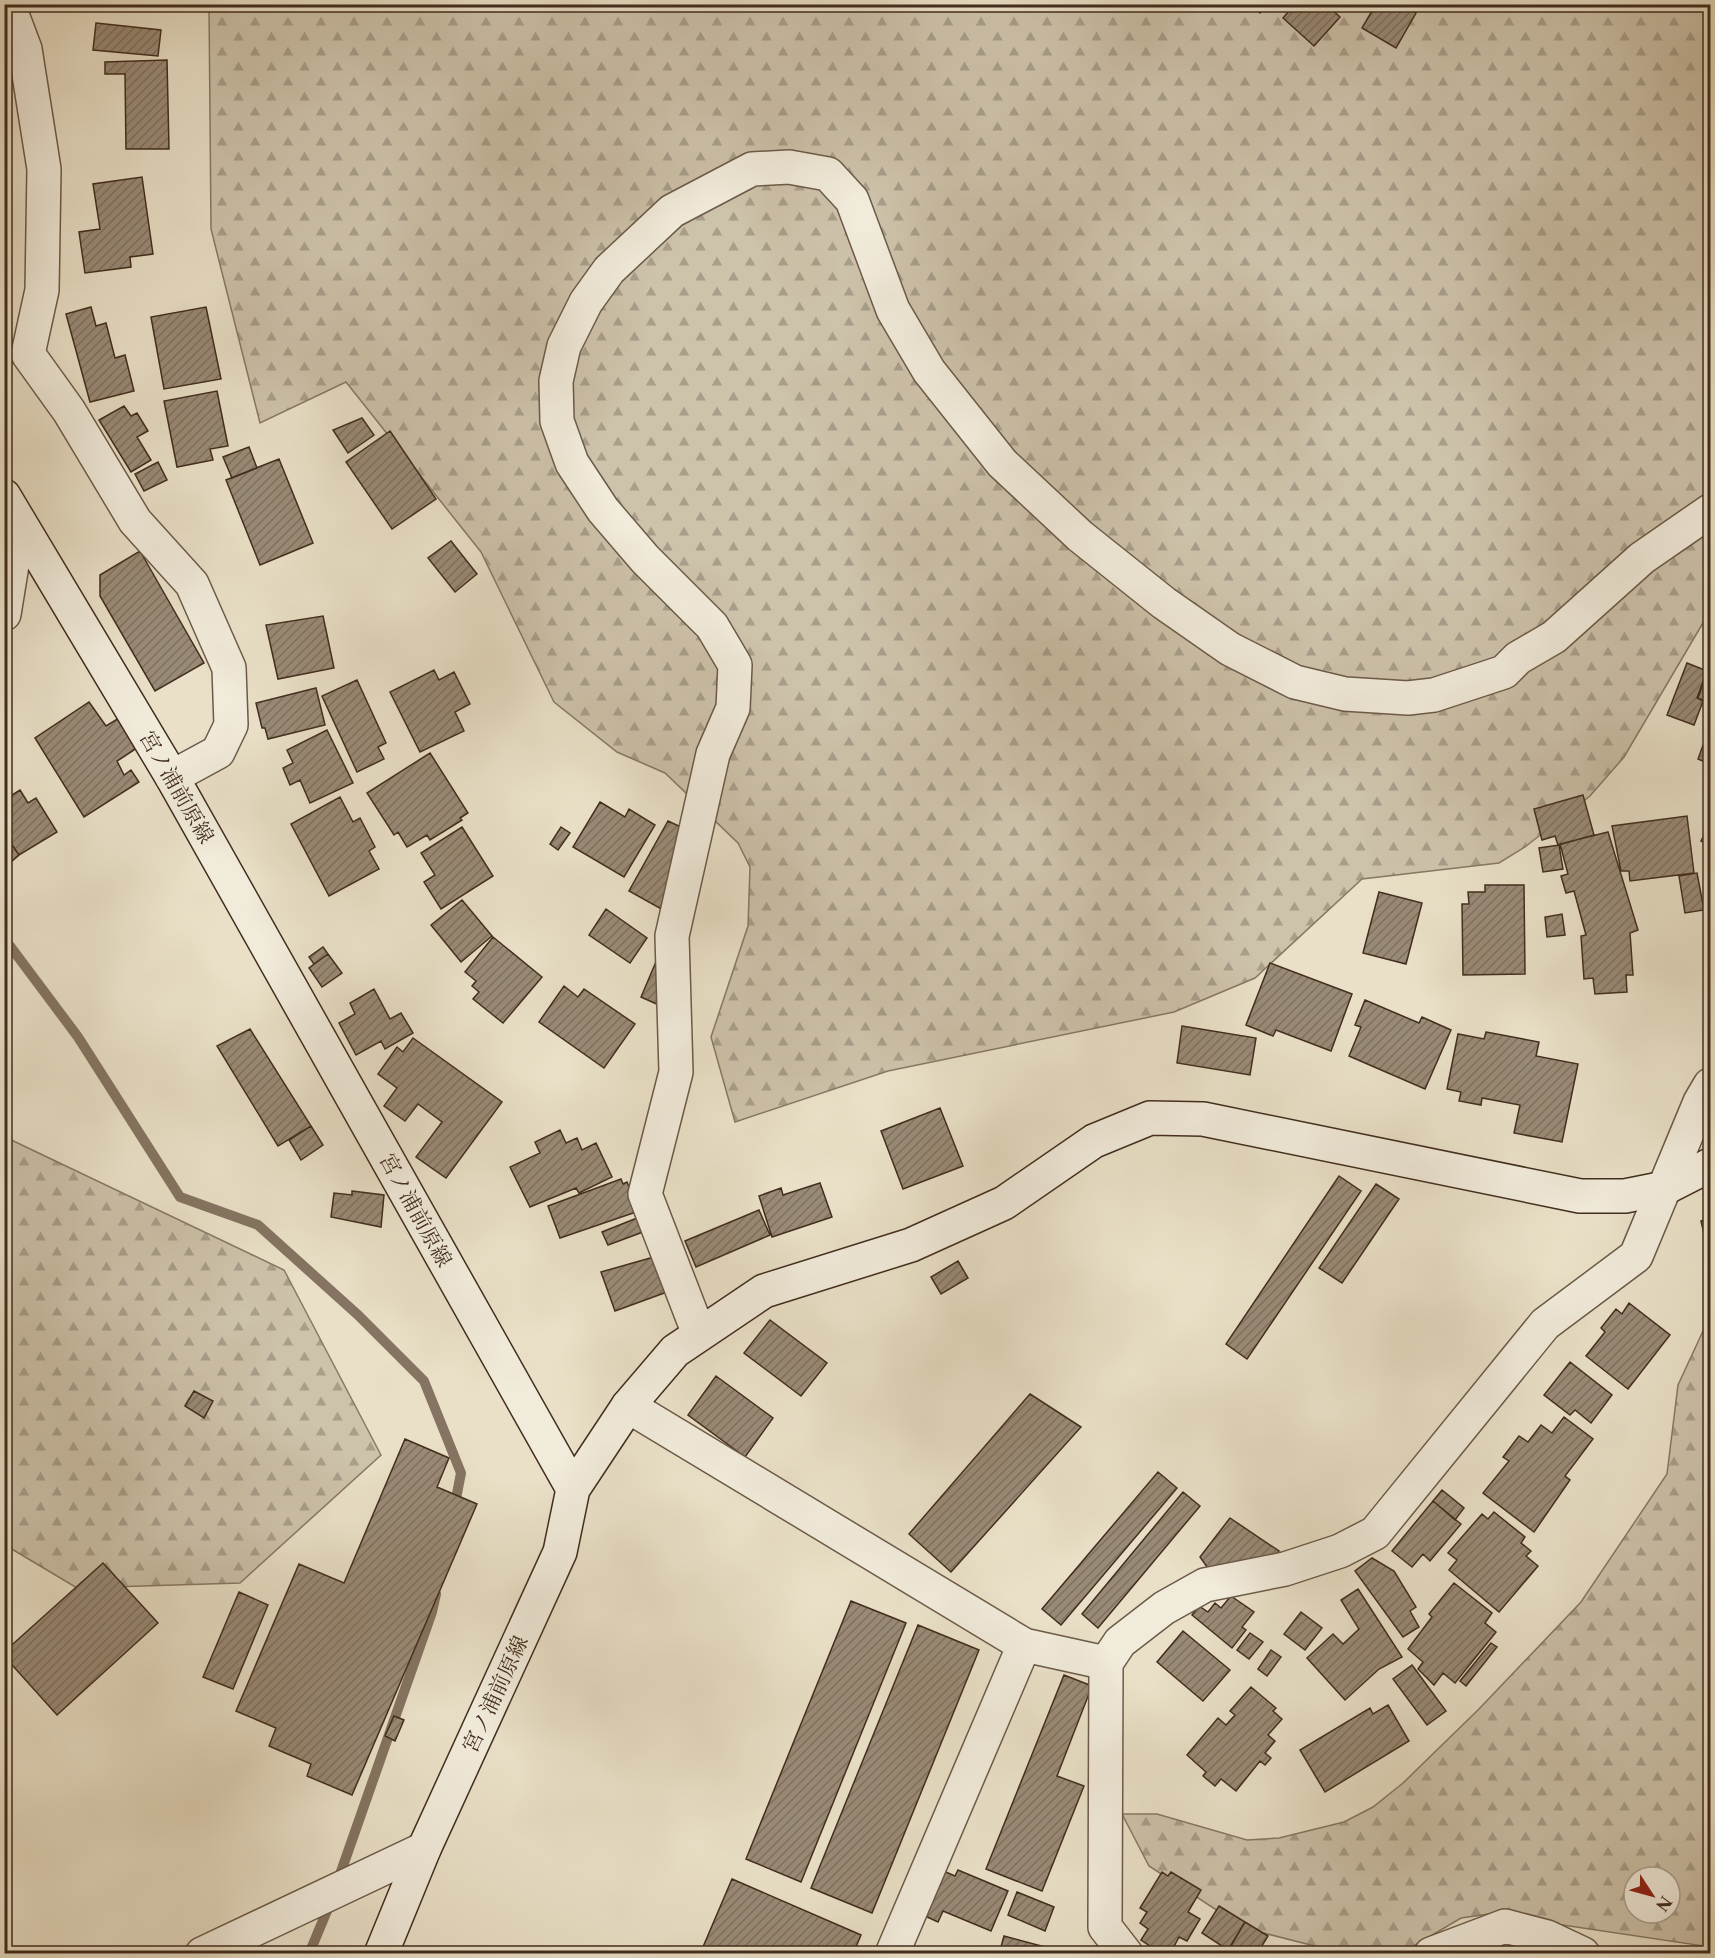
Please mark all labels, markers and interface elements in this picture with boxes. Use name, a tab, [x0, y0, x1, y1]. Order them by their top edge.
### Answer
street label: 宮ノ浦前原線	[135, 726, 219, 848]
street label: 宮ノ浦前原線	[375, 1149, 457, 1271]
street label: 宮ノ浦前原線	[457, 1632, 533, 1756]
north arrow	[1622, 1865, 1682, 1925]
text: N	[1652, 1892, 1676, 1915]

